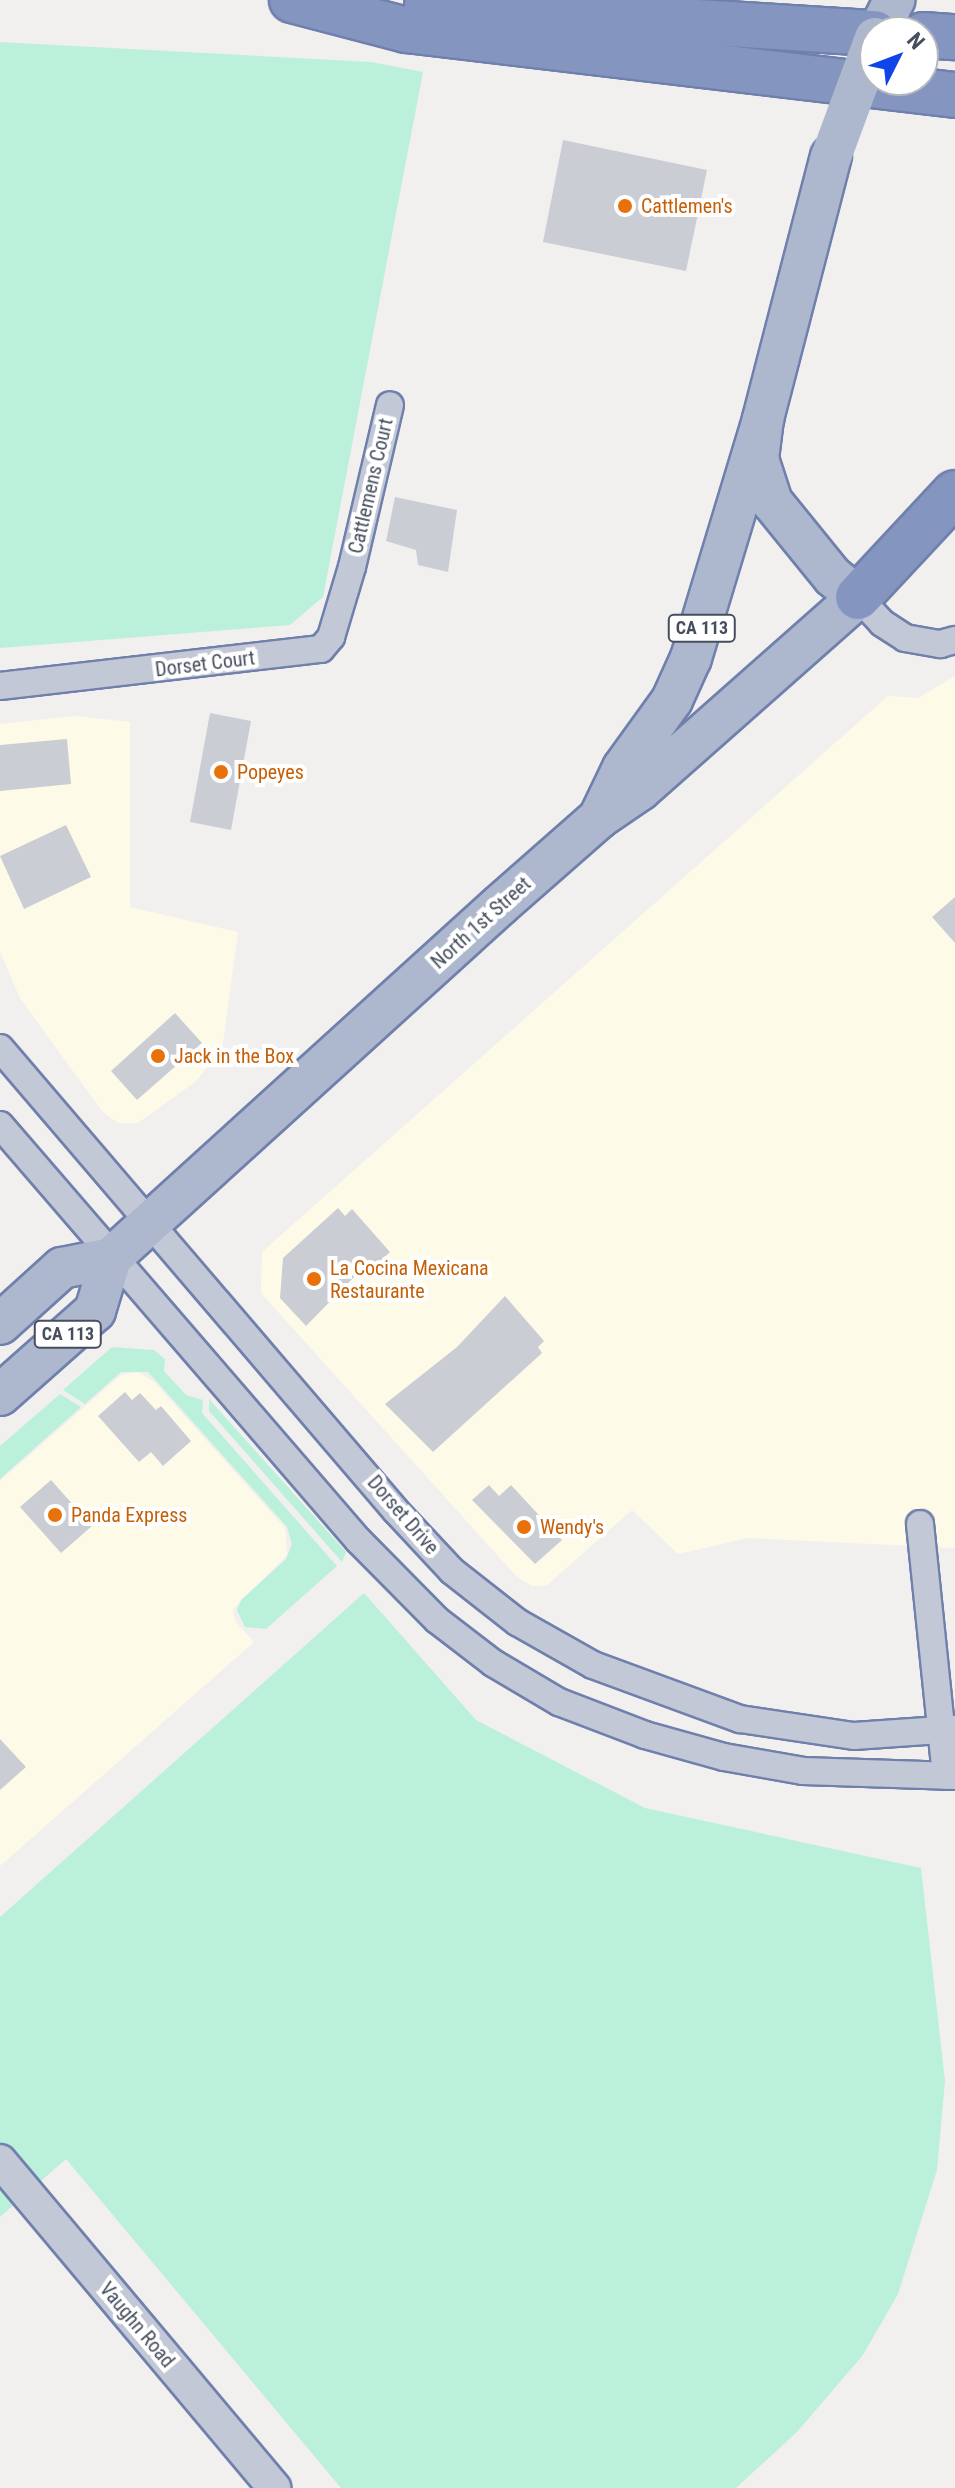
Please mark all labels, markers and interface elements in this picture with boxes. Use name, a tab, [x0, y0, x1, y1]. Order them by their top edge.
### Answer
north arrow	[859, 16, 939, 96]
text: N	[902, 28, 930, 54]
place label: Cattlemen's	[641, 194, 733, 218]
marker: Cattlemen's	[616, 197, 634, 215]
street label: Cattlemens Court	[344, 416, 398, 556]
road number: CA 113	[666, 614, 738, 642]
street label: Dorset Court	[154, 646, 256, 682]
place label: Popeyes	[237, 760, 304, 784]
marker: Popeyes	[212, 763, 230, 781]
street label: North 1st Street	[426, 872, 536, 974]
place label: Jack in the Box	[174, 1044, 294, 1068]
marker: Jack in the Box	[149, 1047, 167, 1065]
place label: La Cocina Mexicana Restaurante	[330, 1256, 489, 1303]
marker: La Cocina Mexicana Restaurante	[305, 1270, 323, 1288]
road number: CA 113	[32, 1320, 104, 1348]
street label: Dorset Drive	[362, 1471, 444, 1559]
place label: Panda Express	[71, 1503, 187, 1527]
marker: Panda Express	[46, 1506, 64, 1524]
place label: Wendy's	[540, 1515, 604, 1539]
marker: Wendy's	[515, 1518, 533, 1536]
street label: Vaughn Road	[94, 2277, 180, 2373]

